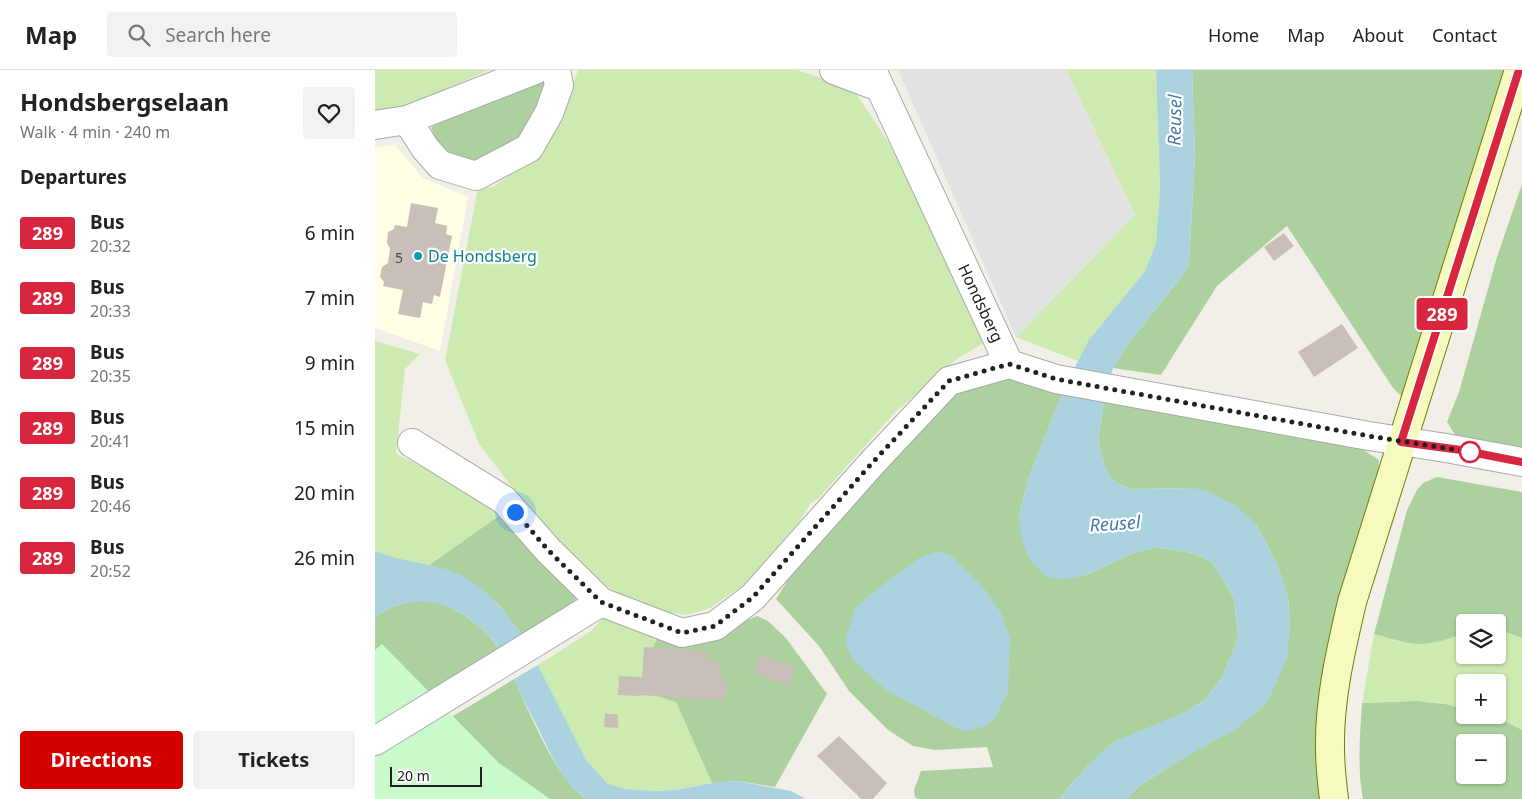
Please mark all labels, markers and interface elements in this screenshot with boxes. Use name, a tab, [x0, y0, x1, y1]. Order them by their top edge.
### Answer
search box	[107, 12, 457, 57]
text: Map	[25, 18, 77, 51]
icon: search	[125, 21, 153, 49]
text: Search here	[165, 22, 271, 48]
text: Home	[1208, 23, 1259, 47]
text: Map	[1287, 23, 1325, 47]
text: About	[1353, 23, 1404, 47]
text: Contact	[1432, 23, 1497, 47]
text: Hondsbergselaan	[20, 85, 229, 118]
button: heart	[303, 87, 355, 139]
water label: Reusel	[1162, 94, 1186, 146]
text: Walk · 4 min · 240 m	[20, 121, 170, 143]
text: Departures	[20, 164, 127, 190]
text: Bus	[90, 209, 125, 235]
text: 6 min	[305, 220, 355, 246]
text: 289	[32, 221, 63, 245]
text: 20:32	[90, 235, 131, 257]
place label: De Hondsberg	[428, 245, 537, 267]
house number: 5	[395, 248, 403, 267]
marker: De Hondsberg	[412, 250, 424, 262]
street label: Hondsberg	[953, 260, 1009, 346]
text: Bus	[90, 274, 125, 300]
text: 7 min	[305, 285, 355, 311]
text: 289	[32, 286, 63, 310]
line badge: 289	[1413, 298, 1471, 330]
text: 20:33	[90, 300, 131, 322]
text: 289	[1427, 302, 1457, 326]
text: Bus	[90, 339, 125, 365]
text: 9 min	[305, 350, 355, 376]
text: 289	[32, 351, 63, 375]
text: 20:35	[90, 365, 131, 387]
text: Bus	[90, 404, 125, 430]
text: 15 min	[294, 415, 355, 441]
text: 289	[32, 416, 63, 440]
text: 20:41	[90, 430, 131, 452]
unlabelled marker	[1459, 441, 1481, 463]
text: Bus	[90, 469, 125, 495]
text: 20 min	[294, 480, 355, 506]
text: 289	[32, 481, 63, 505]
text: 20:46	[90, 495, 131, 517]
your location	[503, 500, 528, 525]
water label: Reusel	[1089, 509, 1142, 537]
text: Bus	[90, 534, 125, 560]
text: 26 min	[294, 545, 355, 571]
text: 289	[32, 546, 63, 570]
text: 20:52	[90, 560, 131, 582]
map controls	[1456, 614, 1506, 784]
button: layers	[1456, 614, 1506, 664]
button: +	[1456, 674, 1506, 724]
button: Directions	[20, 731, 183, 789]
button: Tickets	[193, 731, 355, 789]
button: −	[1456, 734, 1506, 784]
scale bar	[390, 764, 483, 787]
text: 20 m	[397, 766, 430, 785]

